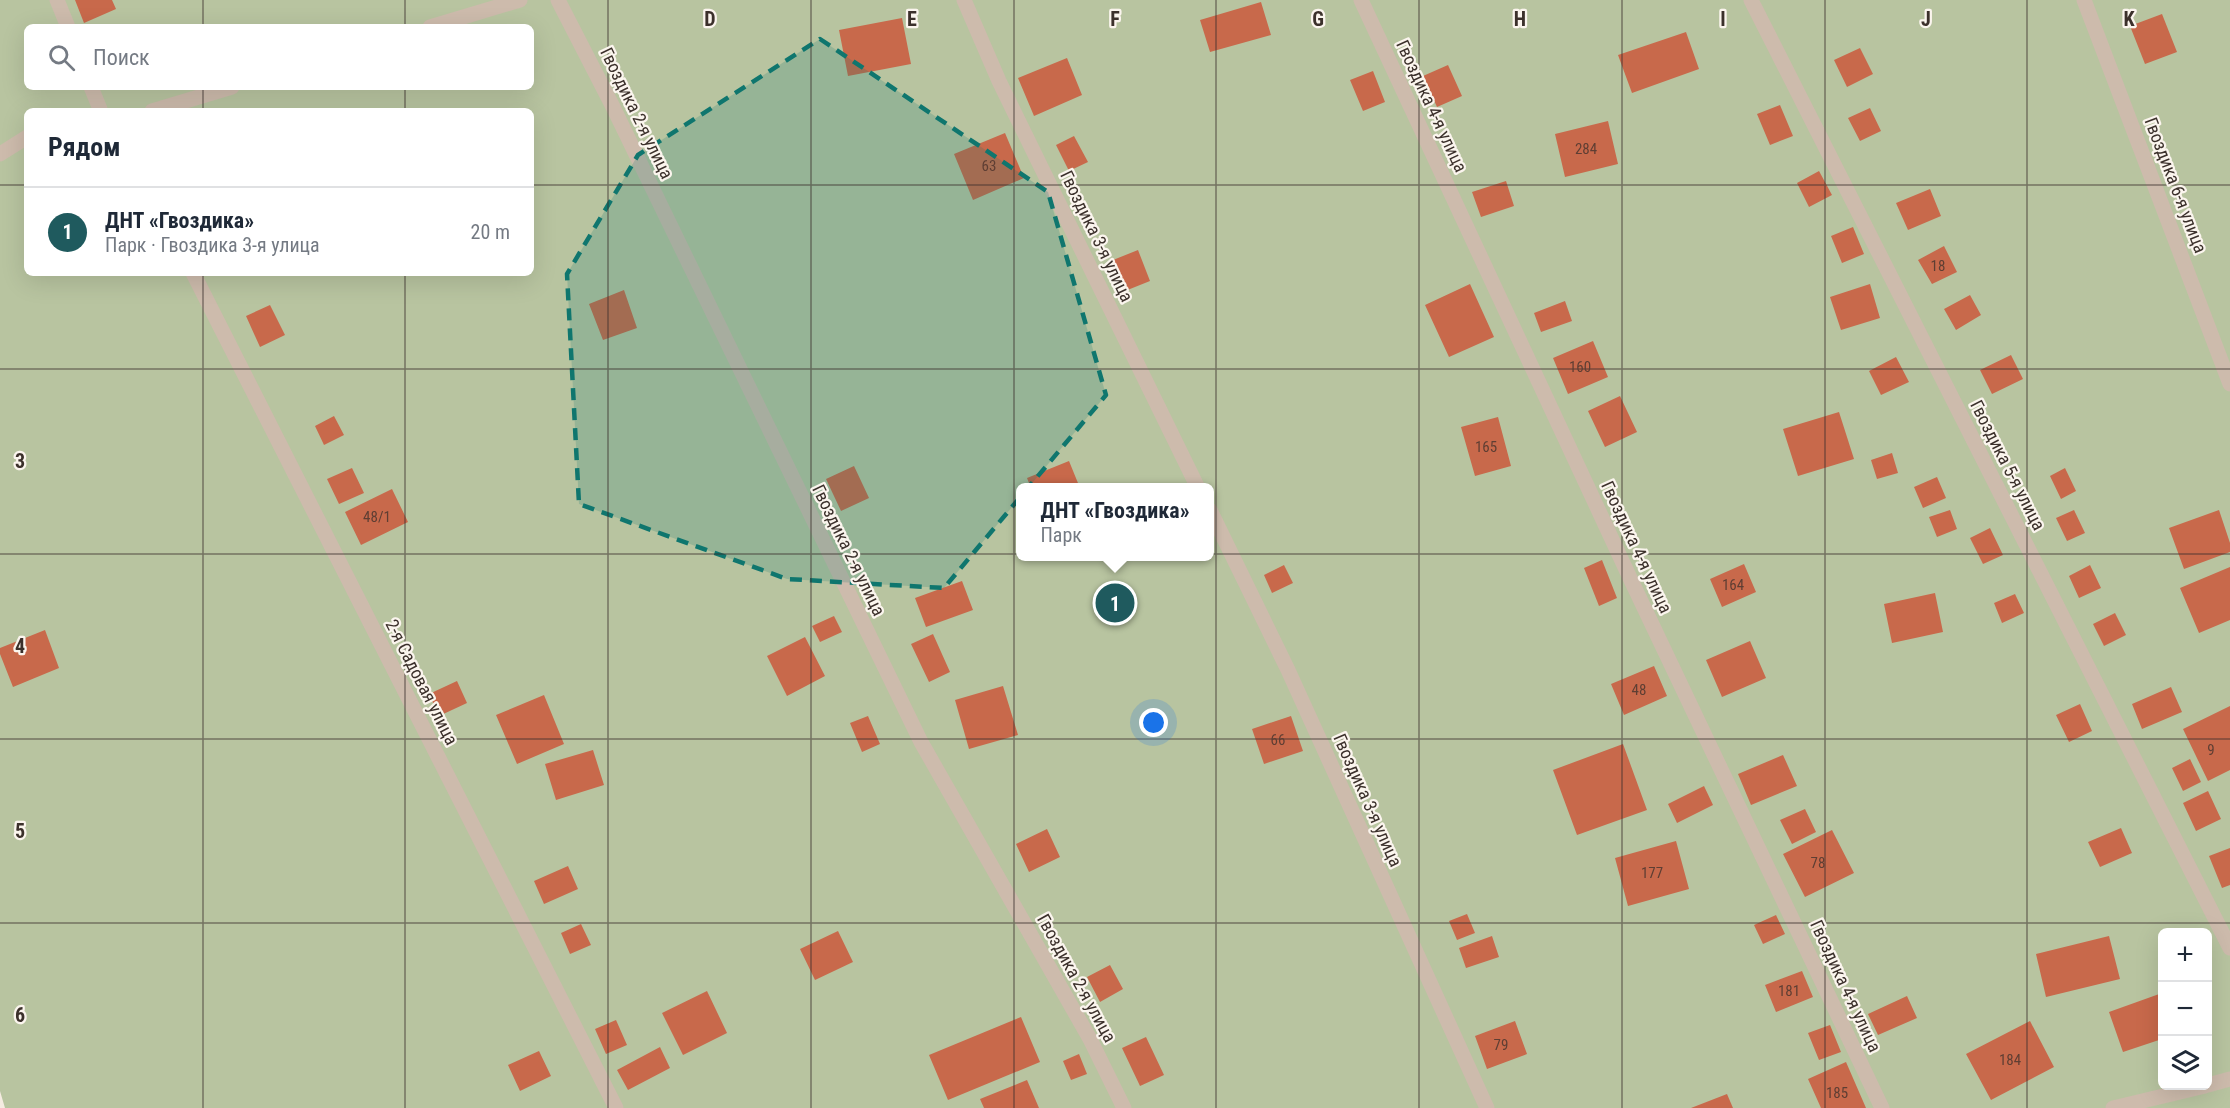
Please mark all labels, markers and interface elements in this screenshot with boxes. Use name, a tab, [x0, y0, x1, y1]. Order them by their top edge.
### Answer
text: D	[704, 7, 716, 31]
text: E	[907, 7, 917, 31]
text: F	[1110, 7, 1120, 31]
text: G	[1312, 7, 1324, 31]
text: H	[1514, 7, 1526, 31]
text: I	[1720, 7, 1726, 31]
text: J	[1921, 7, 1931, 31]
text: K	[2123, 7, 2135, 31]
search box	[24, 24, 534, 90]
street label: Гвоздика 4-я улица	[1392, 37, 1472, 175]
icon: search	[45, 41, 78, 74]
street label: Гвоздика 2-я улица	[596, 44, 678, 182]
text: Поиск	[93, 45, 150, 70]
street label: Гвоздика 6-я улица	[2141, 114, 2211, 256]
text: Рядом	[48, 132, 120, 162]
house number: 284	[1575, 140, 1597, 158]
house number: 63	[982, 157, 996, 175]
street label: Гвоздика 3-я улица	[1056, 167, 1138, 305]
text: ДНТ «Гвоздика»	[105, 208, 254, 233]
text: 1	[62, 220, 73, 244]
text: 20 m	[471, 220, 510, 244]
text: Парк · Гвоздика 3-я улица	[105, 233, 320, 257]
house number: 18	[1931, 257, 1945, 275]
house number: 160	[1569, 358, 1591, 376]
street label: Гвоздика 5-я улица	[1966, 396, 2050, 534]
house number: 165	[1475, 438, 1497, 456]
text: 3	[15, 449, 25, 473]
street label: Гвоздика 4-я улица	[1597, 478, 1677, 616]
street label: Гвоздика 2-я улица	[808, 481, 890, 619]
popup	[1016, 483, 1214, 561]
text: ДНТ «Гвоздика»	[1040, 498, 1190, 523]
house number: 48/1	[363, 508, 391, 526]
text: Парк	[1040, 523, 1082, 547]
house number: 164	[1722, 576, 1744, 594]
pin: 1	[1096, 580, 1134, 626]
street label: 2-я Садовая улица	[381, 616, 463, 748]
text: 4	[15, 634, 25, 658]
house number: 48	[1632, 681, 1646, 699]
your location	[1139, 708, 1168, 737]
street label: Гвоздика 3-я улица	[1329, 730, 1407, 870]
house number: 66	[1271, 731, 1285, 749]
house number: 9	[2207, 741, 2215, 759]
text: 5	[15, 819, 25, 843]
house number: 78	[1811, 854, 1825, 872]
house number: 177	[1641, 864, 1663, 882]
street label: Гвоздика 2-я улица	[1033, 910, 1121, 1046]
street label: Гвоздика 4-я улица	[1806, 917, 1886, 1055]
map controls	[2158, 928, 2212, 1090]
button: +	[2158, 928, 2212, 982]
house number: 181	[1778, 982, 1800, 1000]
button: −	[2158, 982, 2212, 1036]
text: 6	[15, 1003, 25, 1027]
house number: 79	[1494, 1036, 1508, 1054]
button: layers	[2158, 1036, 2212, 1090]
house number: 184	[1999, 1051, 2021, 1069]
house number: 185	[1826, 1084, 1848, 1102]

